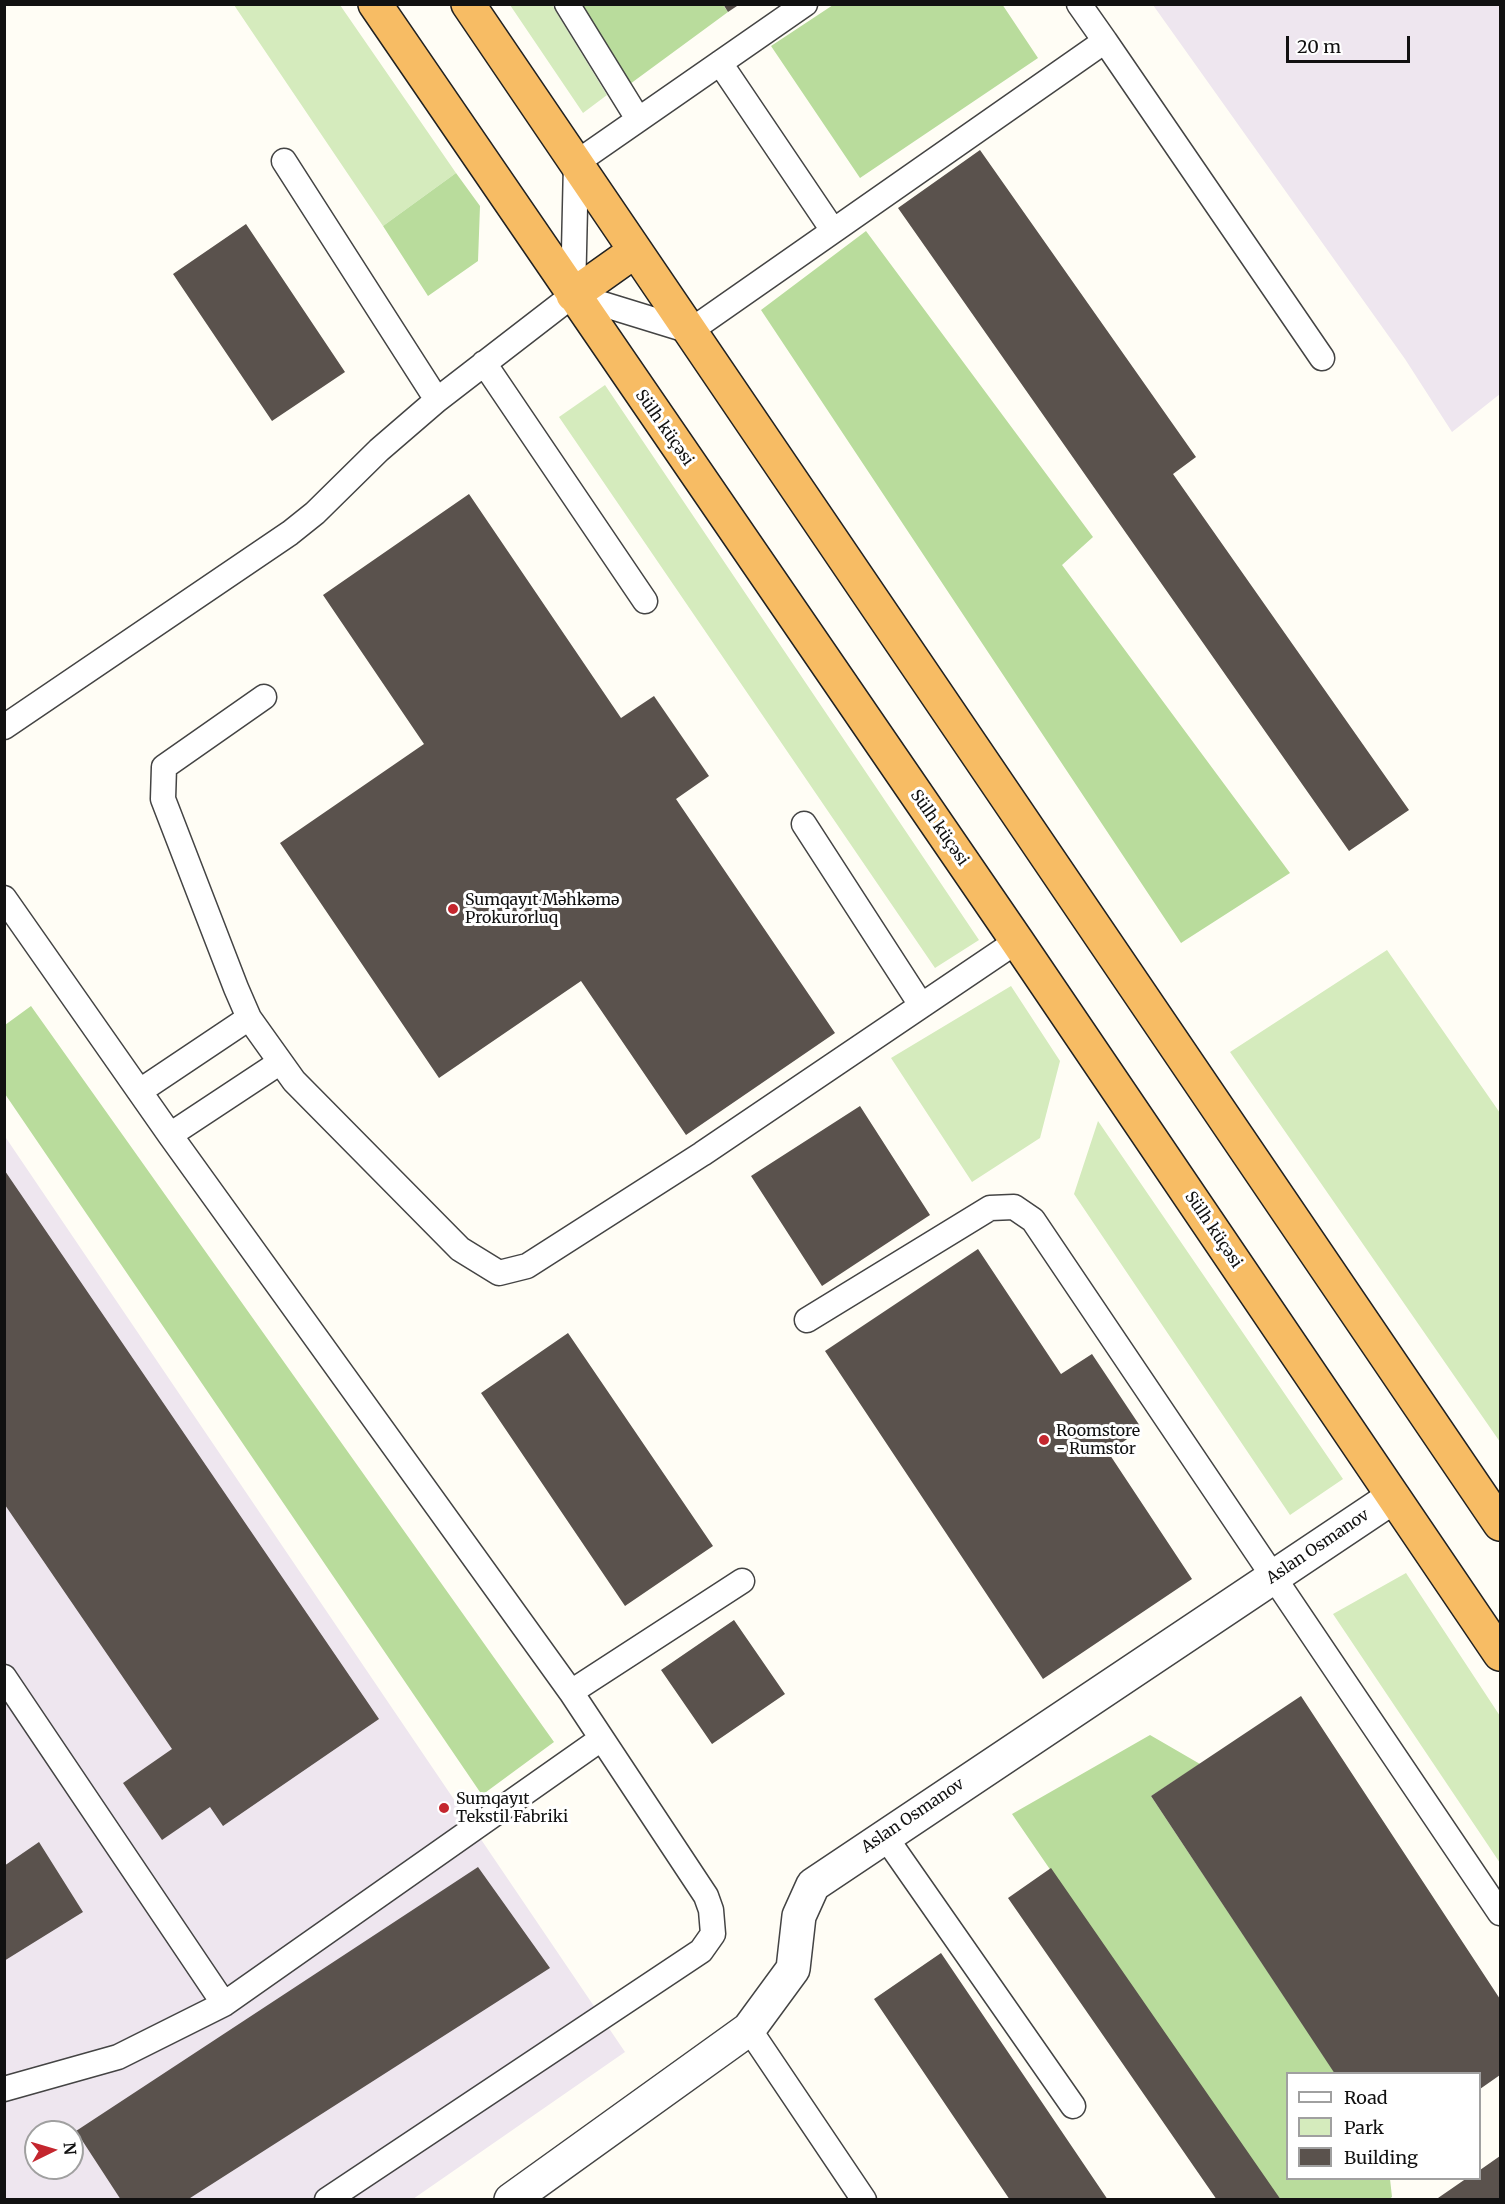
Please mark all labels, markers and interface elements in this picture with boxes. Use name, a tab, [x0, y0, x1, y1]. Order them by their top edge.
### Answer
scale bar	[1289, 24, 1414, 62]
text: 20 m	[1297, 35, 1341, 58]
street label: Sülh küçəsi	[631, 386, 697, 470]
street label: Sülh küçəsi	[906, 786, 972, 870]
place label: Sumqayıt Məhkəmə Prokurorluq	[465, 890, 619, 928]
marker: Sumqayıt Məhkəmə Prokurorluq	[446, 902, 460, 916]
street label: Sülh küçəsi	[1180, 1188, 1246, 1272]
place label: Roomstore - Rumstor	[1056, 1421, 1140, 1459]
marker: Roomstore - Rumstor	[1037, 1433, 1051, 1447]
street label: Aslan Osmanov	[1263, 1506, 1373, 1588]
street label: Aslan Osmanov	[858, 1775, 968, 1857]
place label: Sumqayıt Tekstil Fabriki	[456, 1789, 568, 1827]
marker: Sumqayıt Tekstil Fabriki	[437, 1801, 451, 1815]
legend	[1286, 2072, 1481, 2180]
text: Road	[1344, 2086, 1388, 2109]
text: Park	[1344, 2116, 1384, 2139]
north arrow	[24, 2120, 84, 2180]
text: N	[59, 2141, 80, 2156]
text: Building	[1344, 2146, 1418, 2169]

